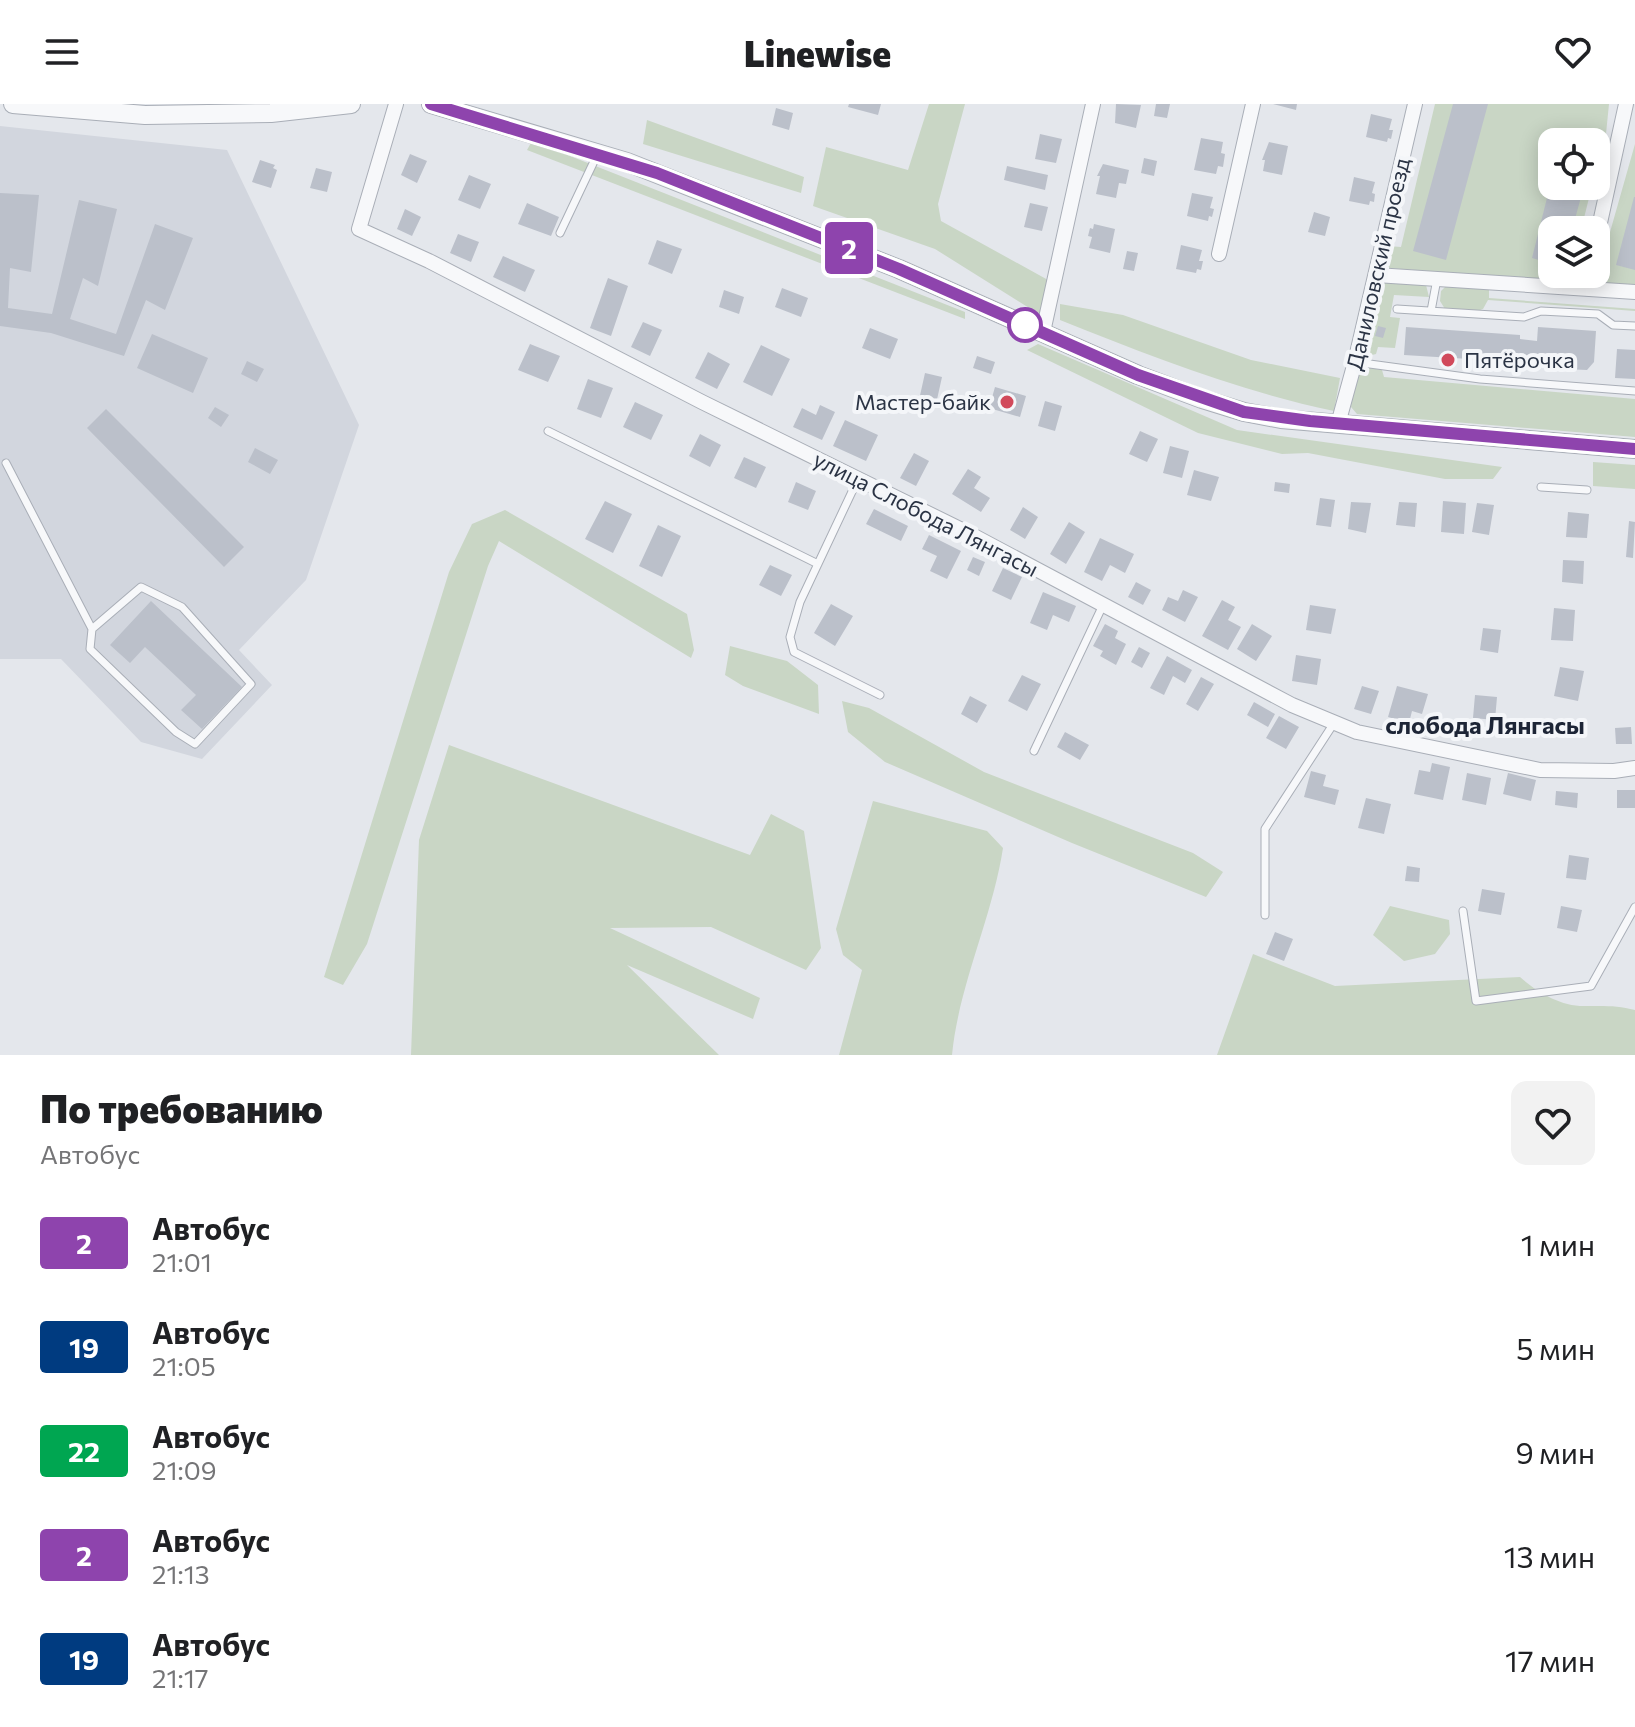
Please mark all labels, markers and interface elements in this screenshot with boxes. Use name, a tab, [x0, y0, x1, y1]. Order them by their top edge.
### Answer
icon: menu	[40, 30, 84, 74]
text: Linewise	[744, 30, 891, 74]
icon: heart	[1551, 30, 1595, 74]
map controls	[1538, 128, 1610, 288]
button: locate	[1538, 128, 1610, 200]
street label: Даниловский проезд	[1340, 155, 1415, 373]
button: layers	[1538, 216, 1610, 288]
line badge: 2	[823, 222, 875, 274]
text: 2	[841, 231, 857, 265]
unlabelled marker	[1008, 308, 1042, 342]
place label: Пятёрочка	[1464, 346, 1575, 373]
marker: Пятёрочка	[1439, 351, 1457, 369]
place label: Мастер-байк	[855, 388, 991, 415]
marker: Мастер-байк	[998, 393, 1016, 411]
street label: улица Слобода Лянгасы	[809, 445, 1043, 582]
district label: слобода Лянгасы	[1385, 710, 1585, 739]
button: heart	[1511, 1081, 1595, 1165]
text: По требованию	[40, 1084, 323, 1131]
text: Автобус	[40, 1138, 140, 1169]
text: Автобус	[152, 1209, 270, 1246]
text: 1 мин	[1521, 1225, 1595, 1262]
text: 2	[76, 1226, 92, 1260]
text: 21:01	[152, 1246, 212, 1277]
text: Автобус	[152, 1313, 270, 1350]
text: 5 мин	[1516, 1329, 1595, 1366]
text: 19	[69, 1330, 99, 1364]
text: 21:05	[152, 1350, 216, 1381]
text: Автобус	[152, 1417, 270, 1454]
text: 9 мин	[1515, 1433, 1595, 1470]
text: 22	[68, 1434, 100, 1468]
text: 21:09	[152, 1454, 216, 1485]
text: Автобус	[152, 1521, 270, 1558]
text: 13 мин	[1504, 1537, 1595, 1574]
text: 2	[76, 1538, 92, 1572]
text: 21:13	[152, 1558, 210, 1589]
text: Автобус	[152, 1625, 270, 1662]
text: 17 мин	[1505, 1641, 1595, 1678]
text: 19	[69, 1642, 99, 1676]
text: 21:17	[152, 1662, 209, 1693]

